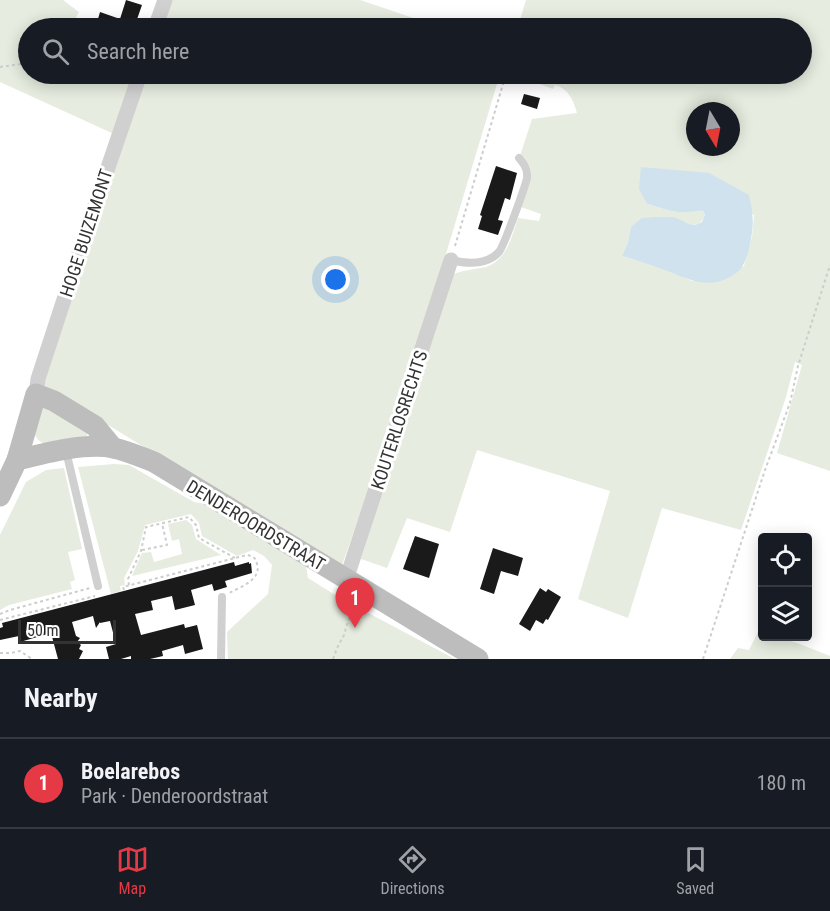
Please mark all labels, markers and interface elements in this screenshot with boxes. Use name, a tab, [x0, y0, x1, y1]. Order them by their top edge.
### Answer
search box	[18, 18, 812, 84]
icon: search	[39, 35, 72, 68]
text: Search here	[87, 39, 189, 64]
north arrow	[686, 102, 740, 156]
street label: HOGE BUIZEMONT	[55, 166, 117, 300]
your location	[321, 265, 350, 294]
street label: KOUTERLOSRECHTS	[367, 348, 431, 492]
street label: DENDEROORDSTRAAT	[183, 475, 329, 575]
map controls	[758, 533, 812, 641]
button: locate	[758, 533, 812, 587]
pin: 1	[336, 578, 374, 628]
button: layers	[758, 587, 812, 641]
scale bar	[18, 617, 116, 644]
text: 50 m	[27, 621, 59, 640]
text: Nearby	[24, 683, 98, 713]
text: Boelarebos	[81, 759, 180, 784]
text: 1	[38, 771, 49, 795]
text: 180 m	[757, 771, 806, 795]
text: Park · Denderoordstraat	[81, 784, 268, 808]
tab: Map	[116, 843, 149, 898]
tab: Directions	[381, 843, 444, 898]
tab: Saved	[676, 843, 714, 898]

